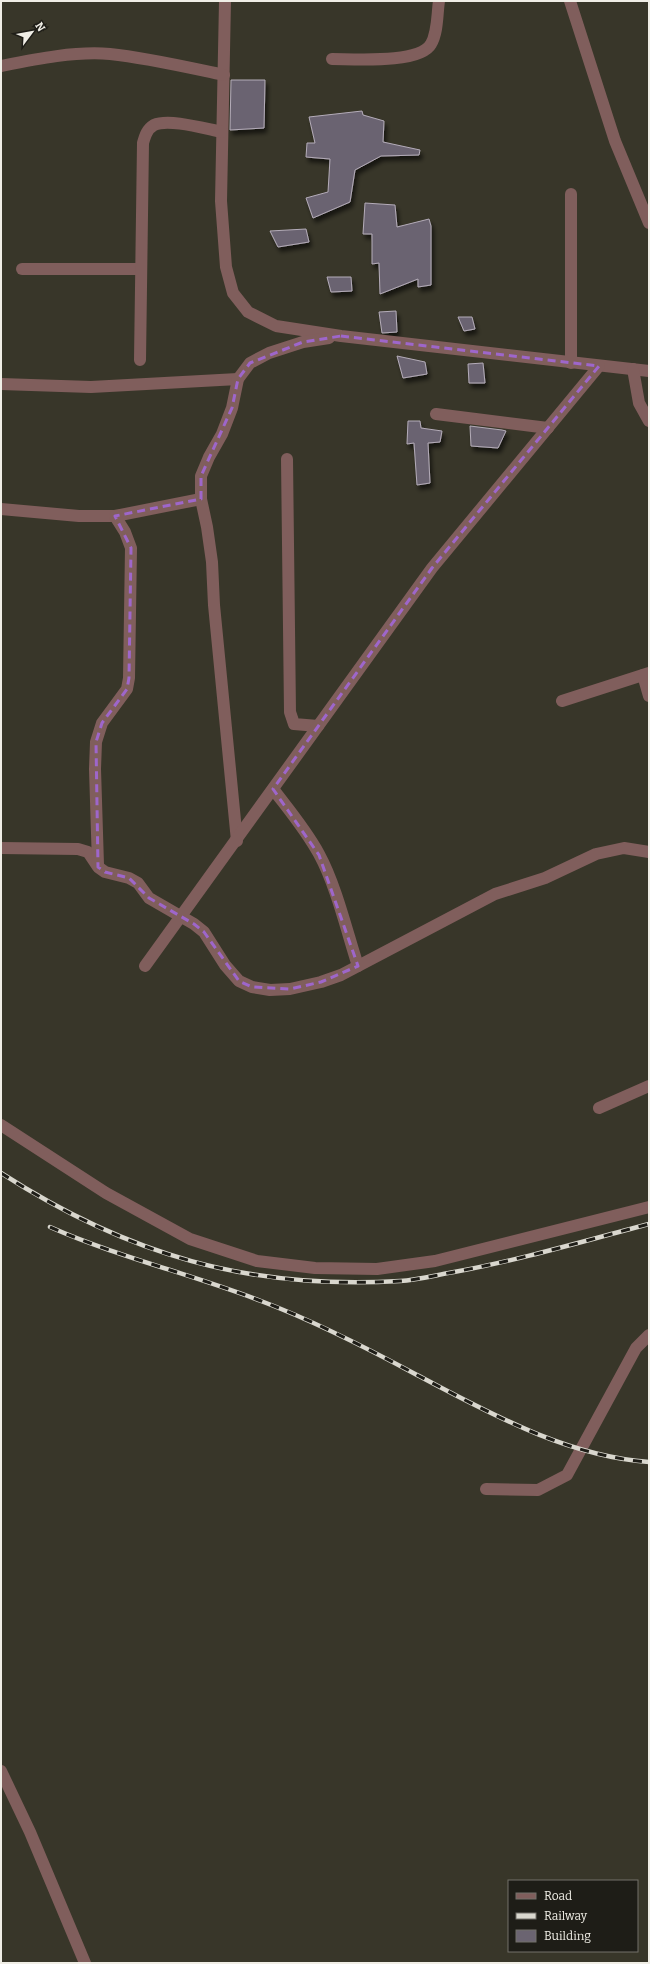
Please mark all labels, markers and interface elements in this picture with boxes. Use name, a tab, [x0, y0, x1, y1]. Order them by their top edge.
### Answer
north arrow	[12, 12, 52, 52]
text: N	[32, 20, 48, 34]
legend	[508, 1880, 638, 1952]
text: Road	[544, 1889, 572, 1903]
text: Railway	[544, 1909, 588, 1923]
text: Building	[544, 1929, 591, 1943]

